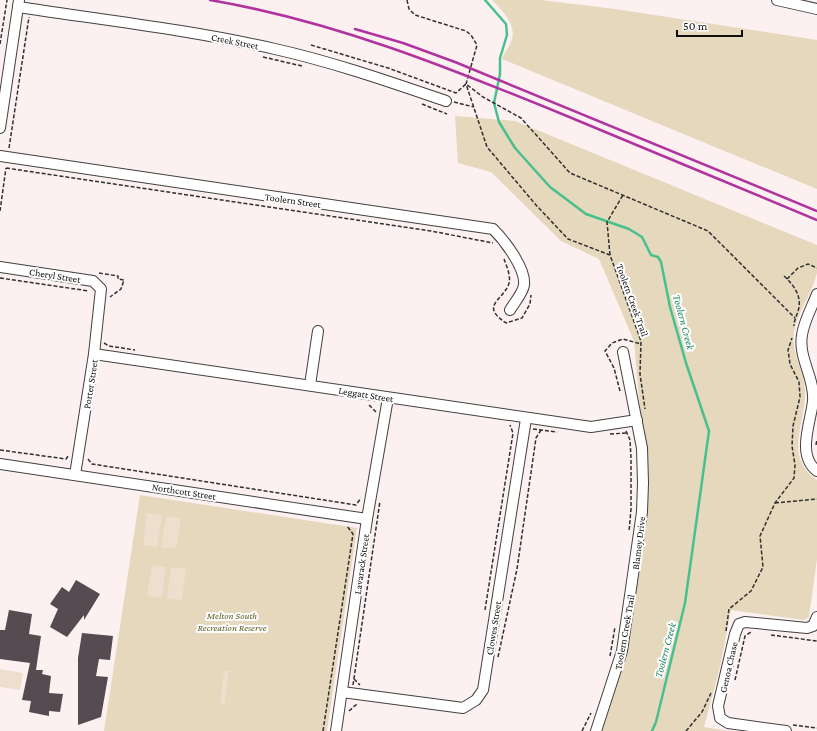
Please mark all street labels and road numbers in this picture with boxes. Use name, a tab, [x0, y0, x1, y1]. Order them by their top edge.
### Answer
street label: Creek Street	[210, 32, 260, 52]
street label: Toolern Street	[264, 191, 322, 210]
street label: Toolern Creek Trail	[614, 263, 651, 338]
street label: Cheryl Street	[28, 266, 82, 285]
street label: Porter Street	[81, 358, 100, 410]
street label: Leggatt Street	[338, 385, 395, 404]
street label: Northcott Street	[151, 481, 217, 502]
street label: Blamey Drive	[630, 515, 647, 570]
street label: Lavarack Street	[352, 532, 371, 595]
street label: Toolern Creek Trail	[612, 593, 637, 671]
street label: Clowes Street	[484, 600, 503, 656]
street label: Genoa Chase	[717, 640, 740, 694]

